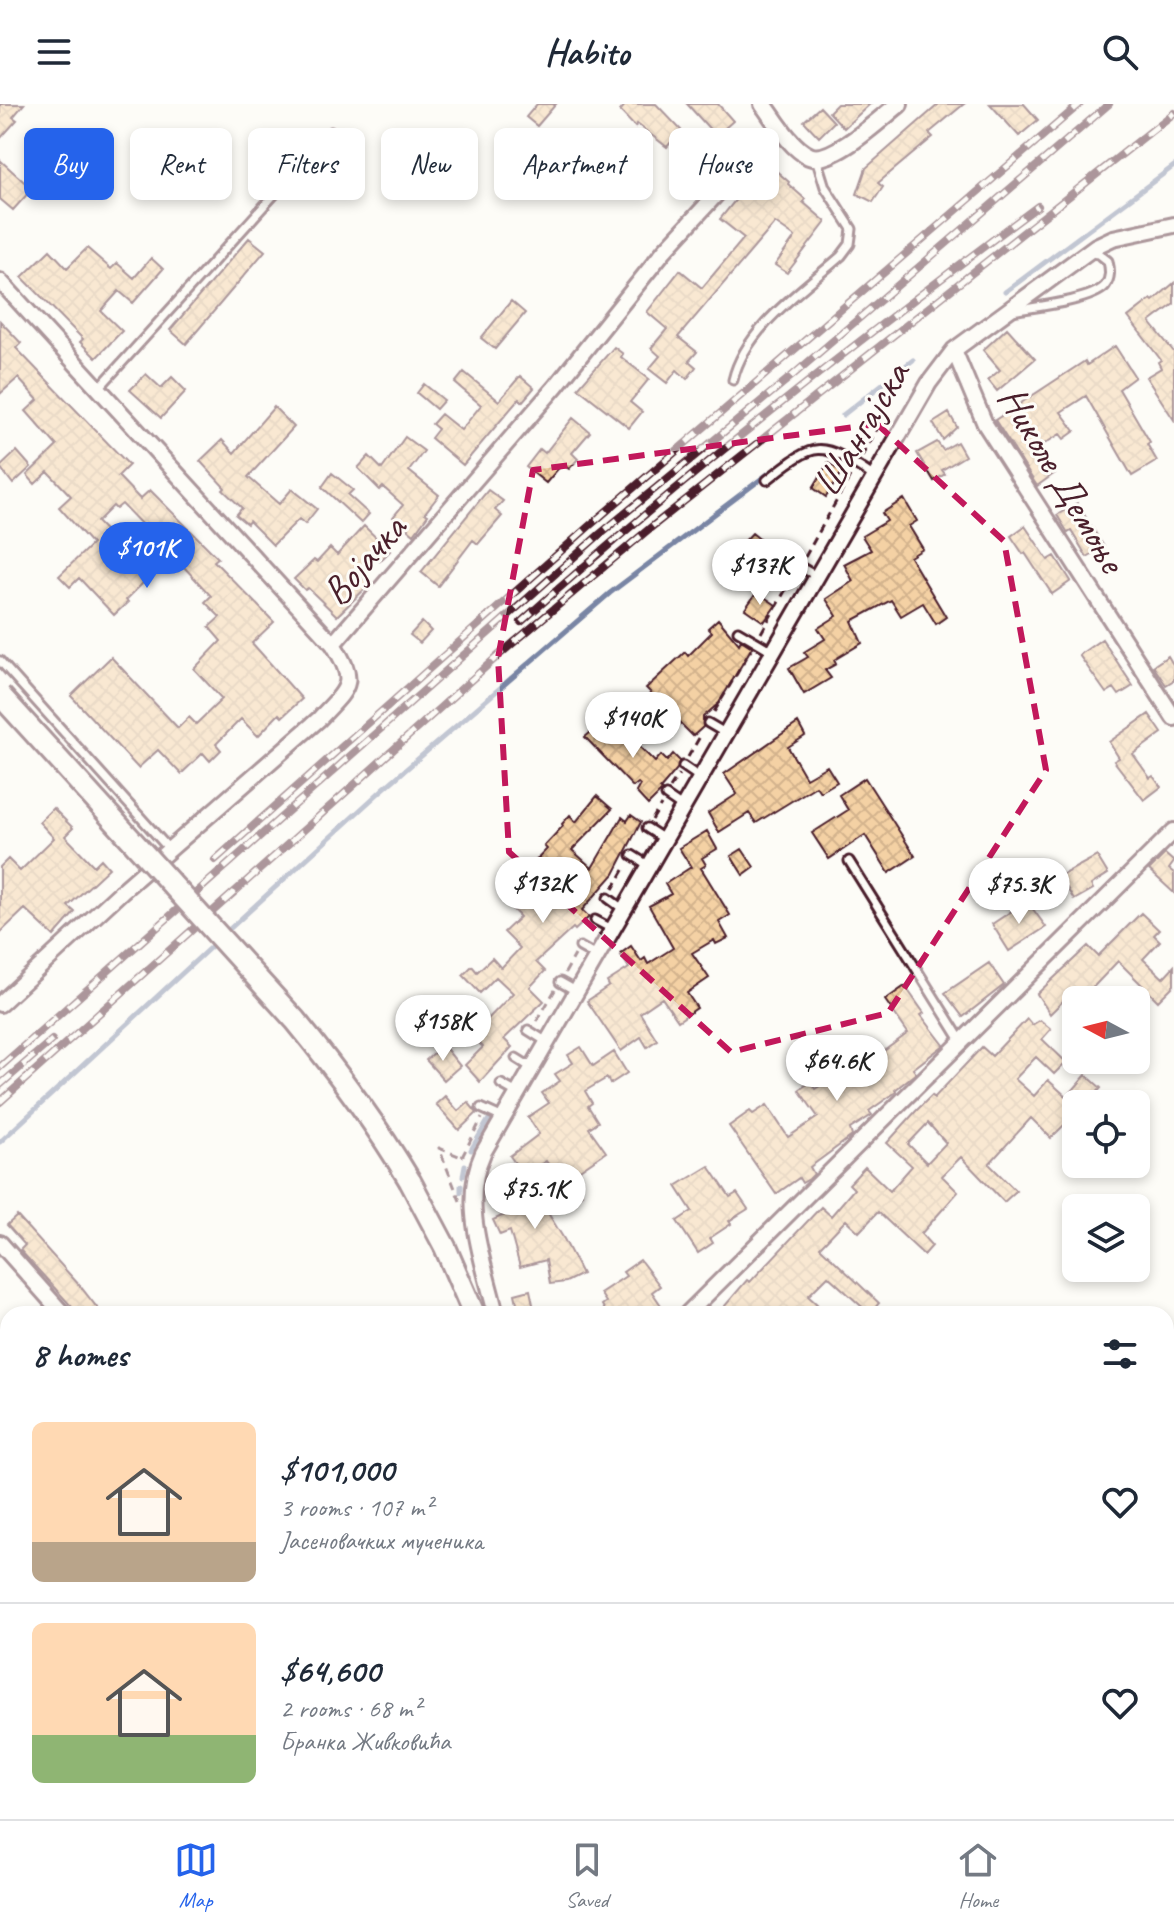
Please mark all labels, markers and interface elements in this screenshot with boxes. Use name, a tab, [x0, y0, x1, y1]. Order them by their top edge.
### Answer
text: Habito	[545, 29, 629, 75]
icon: menu	[32, 30, 76, 74]
icon: search	[1098, 30, 1142, 74]
chip: Buy	[24, 128, 114, 200]
chip: Rent	[130, 128, 232, 200]
chip: Filters	[248, 128, 365, 200]
chip: New	[381, 128, 478, 200]
chip: Apartment	[494, 128, 653, 200]
chip: House	[669, 128, 779, 200]
street label: Шангајска	[801, 351, 922, 505]
street label: Николе Демоње	[987, 377, 1139, 584]
street label: Војачка	[311, 502, 419, 616]
pin: $101K	[91, 522, 203, 590]
text: $101K	[117, 531, 177, 564]
pin: $137K	[704, 539, 816, 607]
text: $137K	[730, 548, 790, 581]
pin: $140K	[577, 692, 689, 760]
text: $140K	[603, 701, 663, 734]
pin: $132K	[487, 857, 599, 925]
pin: $75.3K	[954, 858, 1084, 926]
text: $132K	[513, 866, 573, 899]
text: $75.3K	[987, 867, 1051, 900]
north arrow	[1062, 986, 1150, 1074]
map controls	[1062, 986, 1150, 1282]
pin: $158K	[387, 995, 499, 1063]
text: $158K	[413, 1004, 473, 1037]
pin: $64.6K	[772, 1035, 902, 1103]
text: $64.6K	[804, 1044, 870, 1077]
button: locate	[1062, 1090, 1150, 1178]
pin: $75.1K	[470, 1163, 600, 1231]
text: $75.1K	[503, 1172, 567, 1205]
button: layers	[1062, 1194, 1150, 1282]
icon: filters	[1098, 1332, 1142, 1376]
text: 8 homes	[32, 1333, 128, 1376]
text: $101,000	[280, 1448, 394, 1491]
icon: home	[96, 1454, 192, 1550]
icon: heart	[1098, 1480, 1142, 1524]
text: 3 rooms · 107 m²	[280, 1491, 432, 1524]
text: Јасеновачких мученика	[280, 1524, 483, 1557]
text: $64,600	[280, 1649, 380, 1692]
icon: home	[96, 1655, 192, 1751]
icon: heart	[1098, 1681, 1142, 1725]
text: 2 rooms · 68 m²	[280, 1692, 421, 1725]
text: Бранка Живковића	[280, 1725, 450, 1758]
tab: Map	[174, 1838, 218, 1914]
tab: Saved	[565, 1838, 609, 1914]
tab: Home	[956, 1838, 1000, 1914]

